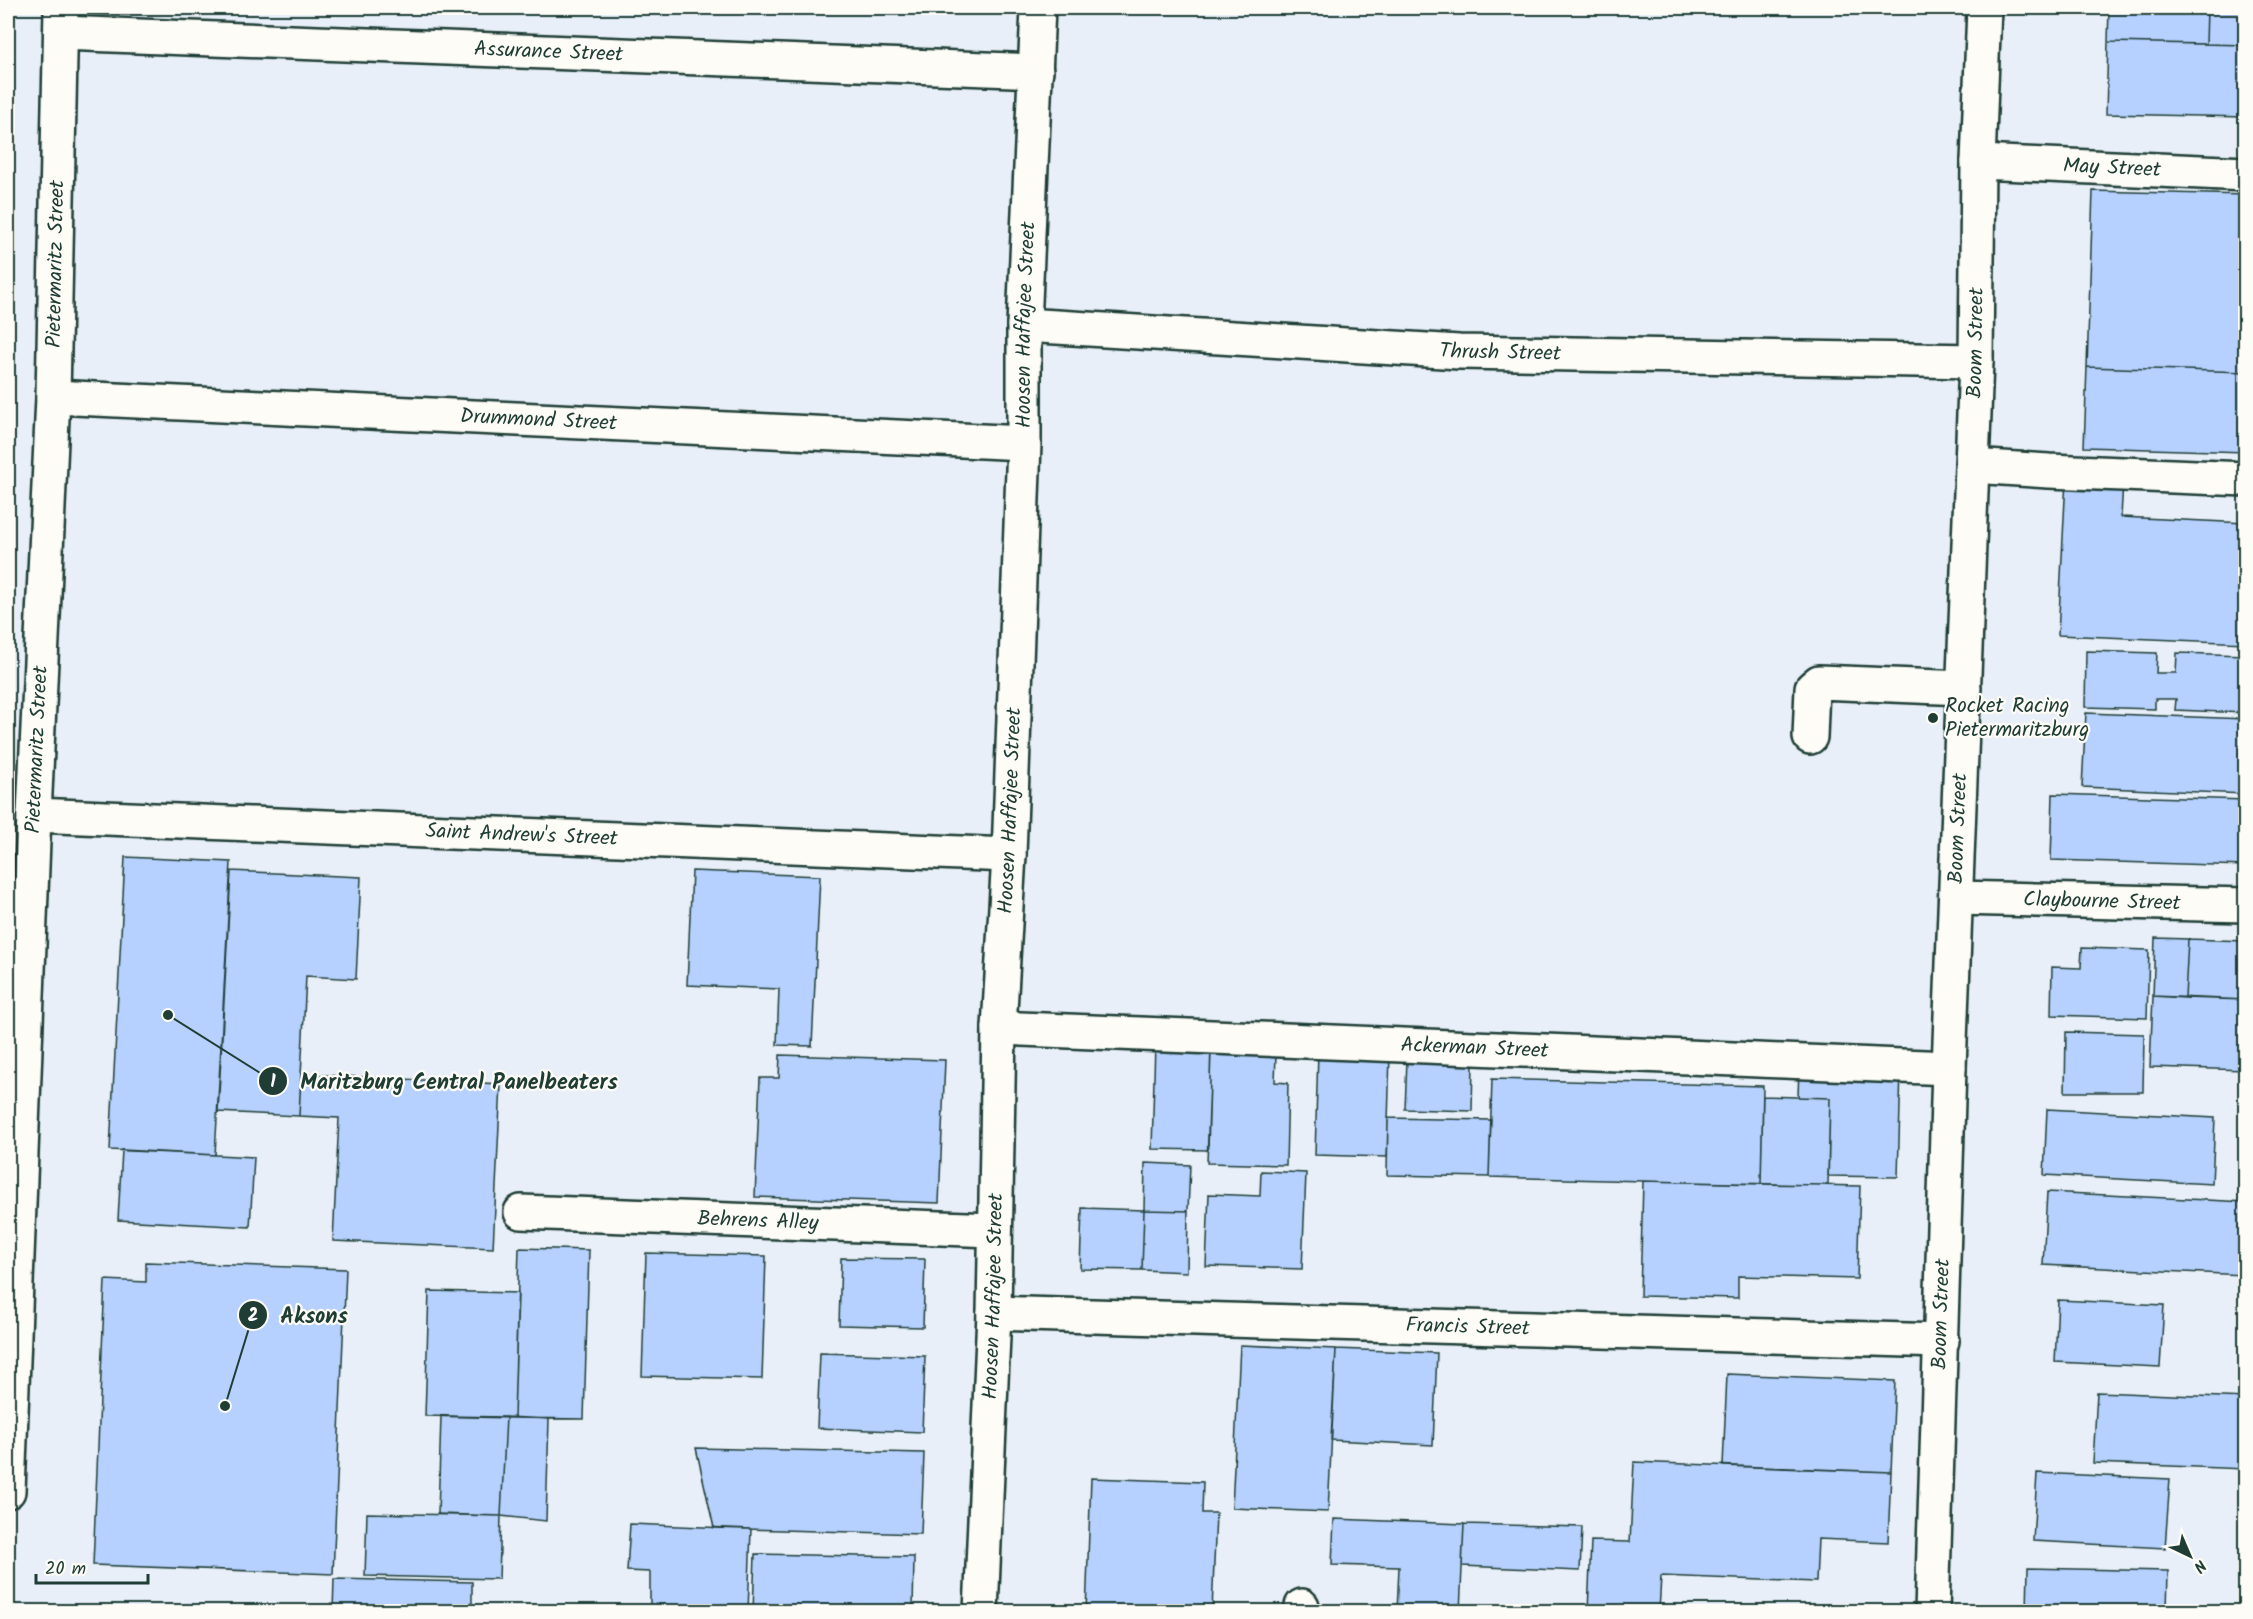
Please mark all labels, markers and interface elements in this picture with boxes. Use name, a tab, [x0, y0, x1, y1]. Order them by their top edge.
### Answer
street label: Assurance Street	[473, 33, 625, 71]
street label: May Street	[2062, 149, 2162, 187]
street label: Pietermaritz Street	[38, 179, 74, 348]
street label: Hoosen Haffajee Street	[1008, 220, 1045, 428]
street label: Boom Street	[1958, 286, 1993, 399]
street label: Thrush Street	[1438, 334, 1562, 370]
street label: Drummond Street	[459, 400, 618, 440]
street label: Pietermaritz Street	[17, 664, 57, 834]
place label: Rocket Racing Pietermaritzburg	[1945, 690, 2089, 747]
street label: Hoosen Haffajee Street	[989, 706, 1031, 915]
marker: Rocket Racing Pietermaritzburg	[1926, 711, 1940, 725]
street label: Boom Street	[1940, 772, 1977, 884]
street label: Saint Andrew's Street	[425, 815, 619, 855]
street label: Claybourne Street	[2023, 883, 2182, 920]
street label: Ackerman Street	[1400, 1028, 1550, 1068]
callout: Maritzburg Central Panelbeaters	[258, 1061, 630, 1101]
text: Maritzburg Central Panelbeaters	[300, 1066, 618, 1101]
text: 1	[270, 1068, 276, 1097]
street label: Hoosen Haffajee Street	[974, 1192, 1013, 1400]
street label: Behrens Alley	[696, 1202, 819, 1240]
street label: Boom Street	[1923, 1257, 1960, 1370]
callout: Aksons	[238, 1295, 360, 1335]
text: Aksons	[280, 1300, 348, 1335]
text: 2	[248, 1302, 258, 1331]
street label: Francis Street	[1405, 1309, 1531, 1345]
north arrow	[2160, 1526, 2220, 1586]
scale bar	[36, 1547, 148, 1585]
text: N	[2187, 1553, 2212, 1578]
text: 20 m	[45, 1555, 86, 1584]

